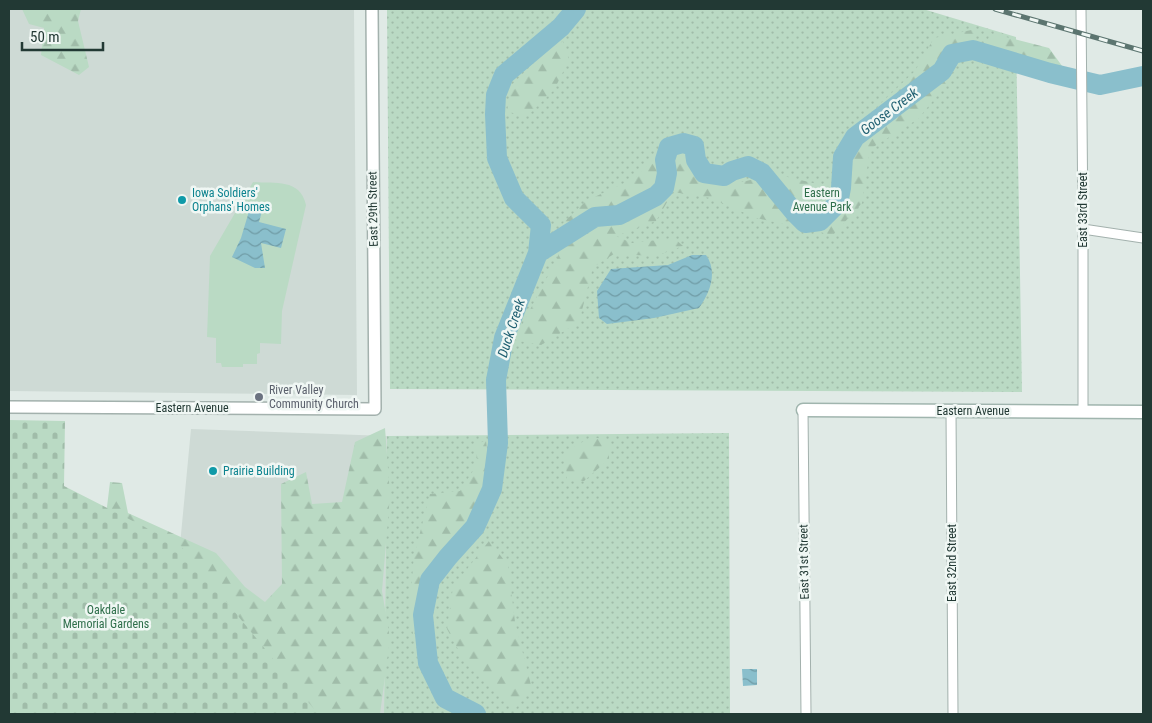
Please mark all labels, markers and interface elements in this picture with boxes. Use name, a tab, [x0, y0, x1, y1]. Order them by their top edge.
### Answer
scale bar	[22, 20, 104, 52]
text: 50 m	[30, 28, 60, 46]
water label: Goose Creek	[857, 84, 922, 138]
street label: East 29th Street	[365, 171, 381, 247]
street label: East 33rd Street	[1076, 172, 1090, 248]
place label: Iowa Soldiers' Orphans' Homes	[192, 186, 270, 214]
park label: Eastern Avenue Park	[793, 186, 852, 214]
marker: Iowa Soldiers' Orphans' Homes	[176, 194, 188, 206]
water label: Duck Creek	[494, 296, 528, 359]
place label: River Valley Community Church	[269, 383, 359, 411]
marker: River Valley Community Church	[253, 391, 265, 403]
street label: Eastern Avenue	[155, 401, 229, 415]
street label: Eastern Avenue	[936, 404, 1010, 418]
place label: Prairie Building	[223, 464, 295, 478]
marker: Prairie Building	[207, 465, 219, 477]
street label: East 31st Street	[796, 524, 812, 600]
street label: East 32nd Street	[945, 524, 959, 602]
park label: Oakdale Memorial Gardens	[63, 603, 149, 631]

